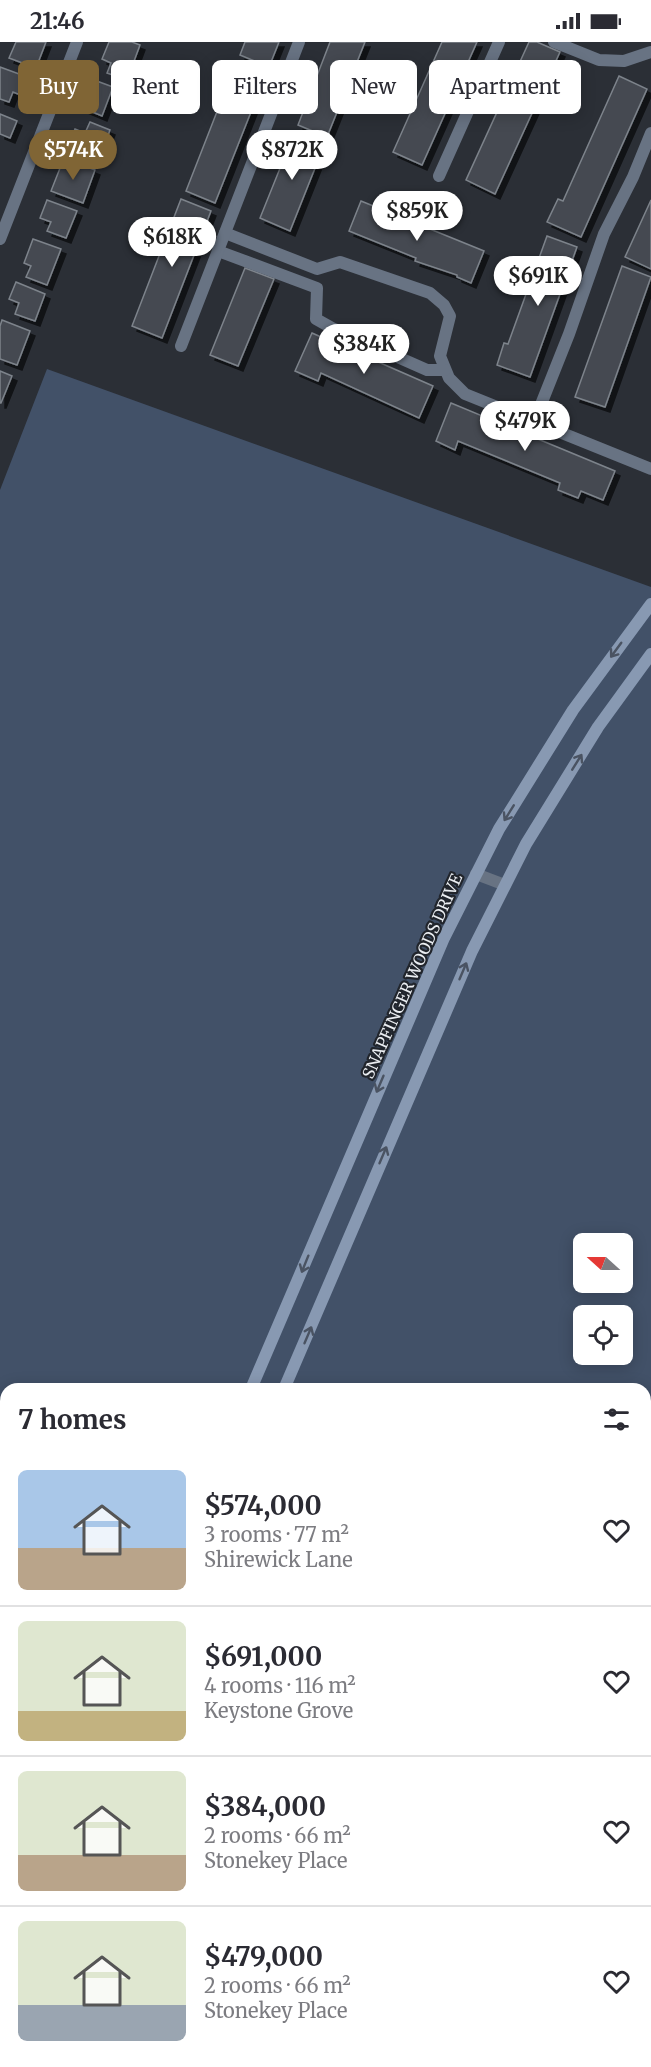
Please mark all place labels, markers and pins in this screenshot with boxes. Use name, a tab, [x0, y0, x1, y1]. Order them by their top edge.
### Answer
pin: $574K	[31, 130, 115, 181]
pin: $872K	[250, 130, 334, 181]
pin: $859K	[375, 191, 459, 242]
pin: $618K	[130, 217, 214, 268]
pin: $691K	[496, 256, 580, 307]
pin: $384K	[322, 324, 406, 375]
pin: $479K	[483, 401, 567, 452]

